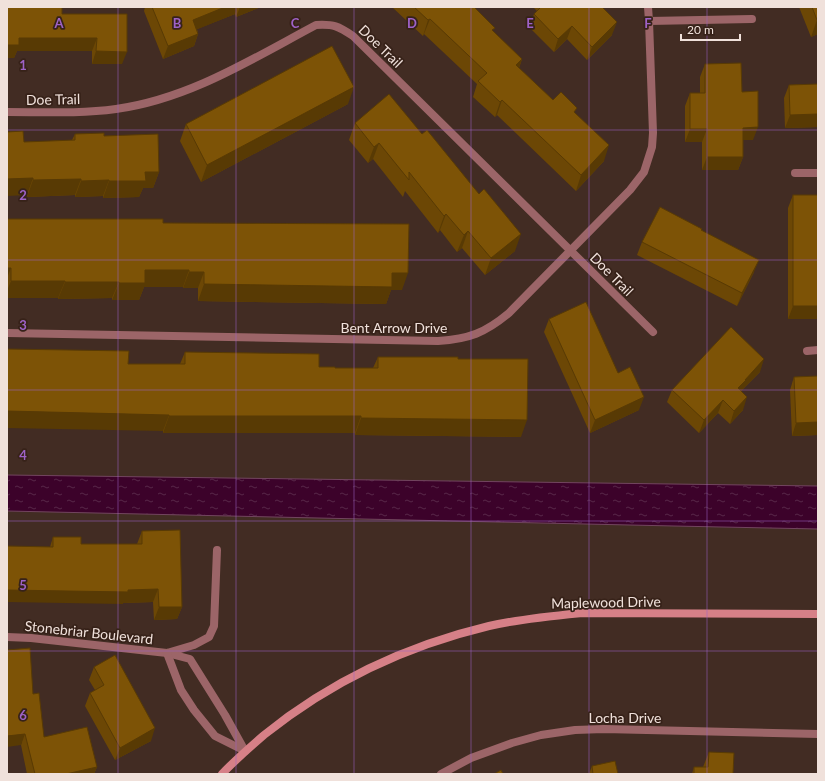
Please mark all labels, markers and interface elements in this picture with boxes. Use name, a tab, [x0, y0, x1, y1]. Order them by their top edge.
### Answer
text: A	[53, 15, 64, 31]
text: B	[173, 15, 182, 31]
text: C	[291, 15, 300, 31]
text: D	[407, 15, 417, 31]
text: E	[526, 15, 534, 31]
text: F	[644, 15, 652, 31]
scale bar	[681, 16, 740, 42]
street label: Doe Trail	[356, 21, 406, 71]
text: 20 m	[687, 22, 714, 37]
text: 1	[19, 57, 27, 73]
street label: Doe Trail	[26, 90, 80, 108]
text: 2	[19, 187, 27, 203]
street label: Doe Trail	[587, 249, 637, 299]
text: 3	[19, 317, 27, 333]
street label: Bent Arrow Drive	[340, 319, 448, 336]
text: 4	[19, 447, 27, 463]
text: 5	[19, 577, 27, 593]
street label: Maplewood Drive	[551, 593, 661, 611]
street label: Stonebriar Boulevard	[24, 617, 154, 647]
text: 6	[19, 707, 27, 723]
street label: Locha Drive	[588, 709, 662, 726]

